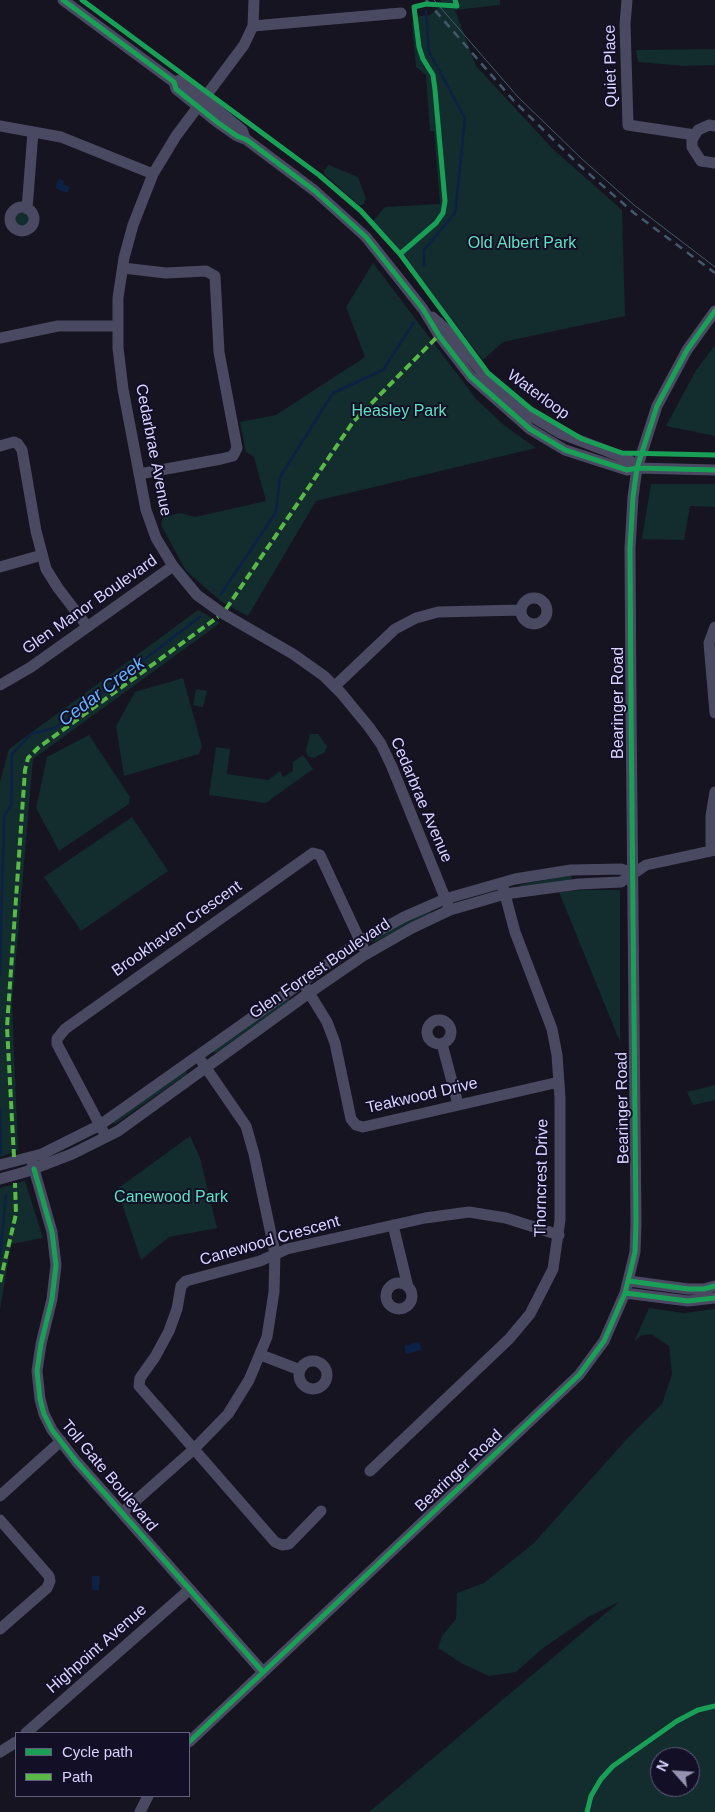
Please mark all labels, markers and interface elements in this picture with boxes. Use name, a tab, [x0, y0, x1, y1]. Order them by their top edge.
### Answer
street label: Quiet Place	[601, 24, 621, 108]
park label: Old Albert Park	[468, 234, 576, 254]
street label: Waterloop	[503, 366, 573, 424]
street label: Cedarbrae Avenue	[131, 382, 175, 518]
park label: Heasley Park	[351, 402, 447, 422]
street label: Glen Manor Boulevard	[19, 551, 161, 659]
street label: Bearinger Road	[609, 647, 629, 759]
water label: Cedar Creek	[55, 653, 149, 731]
street label: Cedarbrae Avenue	[386, 735, 456, 865]
street label: Brookhaven Crescent	[108, 877, 246, 981]
street label: Glen Forrest Boulevard	[246, 915, 394, 1023]
street label: Bearinger Road	[612, 1052, 634, 1164]
street label: Teakwood Drive	[364, 1074, 480, 1118]
street label: Thorncrest Drive	[531, 1119, 553, 1237]
park label: Canewood Park	[114, 1188, 228, 1208]
street label: Canewood Crescent	[198, 1212, 342, 1270]
street label: Toll Gate Boulevard	[57, 1416, 161, 1536]
street label: Bearinger Road	[411, 1426, 507, 1516]
street label: Highpoint Avenue	[43, 1600, 151, 1698]
legend	[15, 1732, 190, 1797]
text: Cycle path	[62, 1743, 133, 1760]
north arrow	[650, 1747, 700, 1797]
text: N	[653, 1758, 672, 1774]
text: Path	[62, 1768, 93, 1785]

